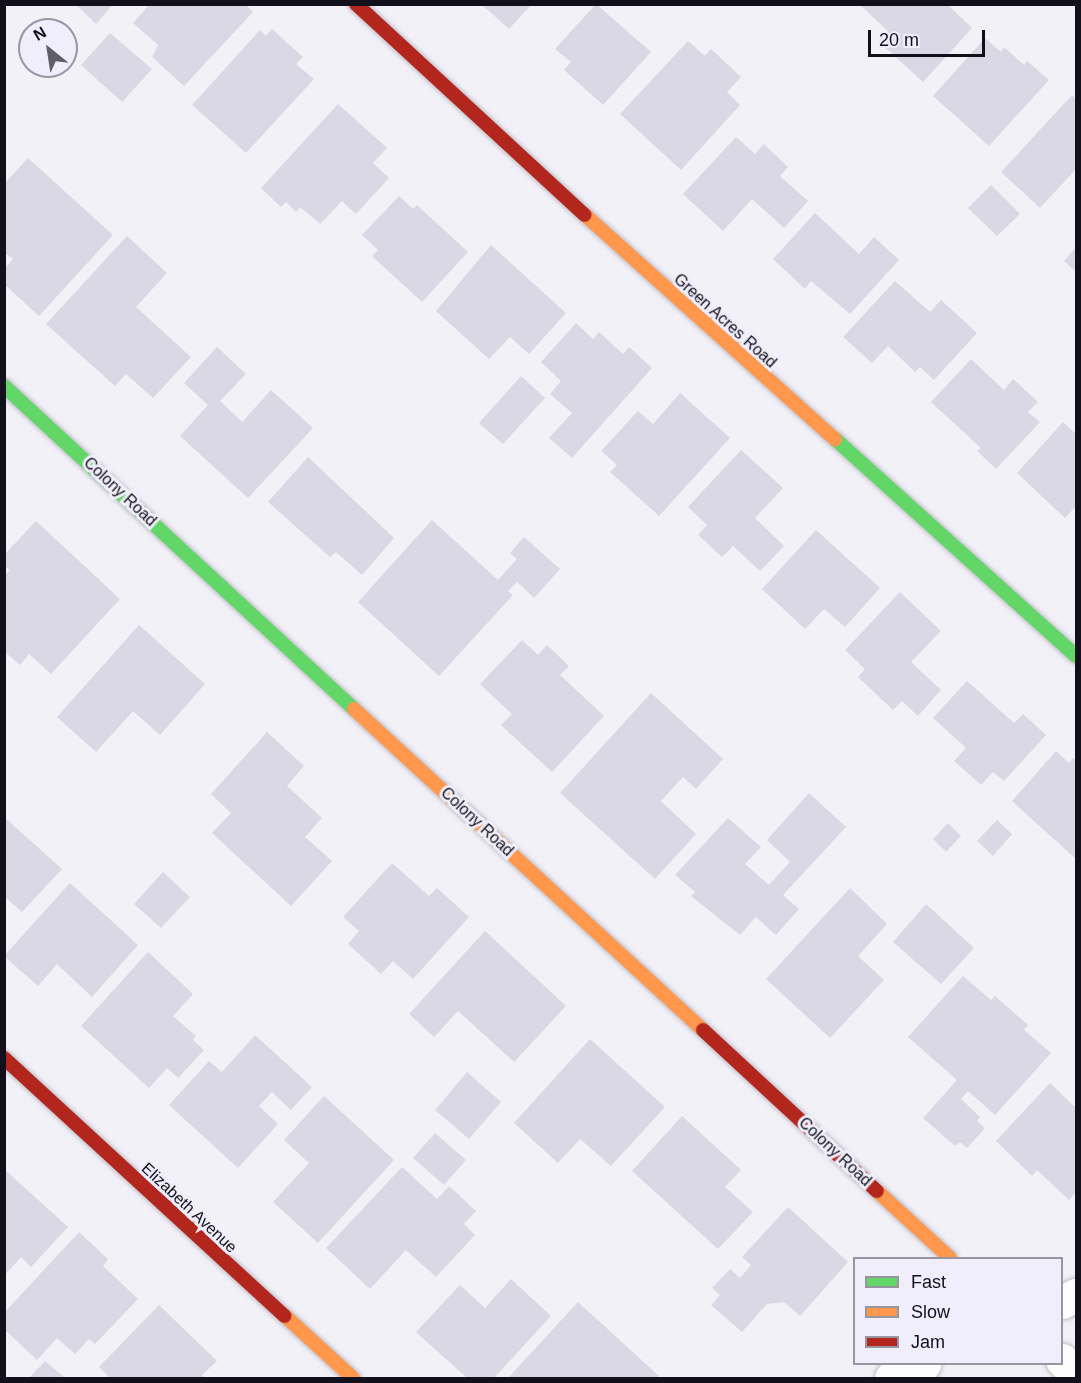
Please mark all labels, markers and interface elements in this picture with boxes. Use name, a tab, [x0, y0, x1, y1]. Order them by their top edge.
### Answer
north arrow	[18, 18, 78, 78]
scale bar	[871, 18, 988, 56]
text: N	[30, 23, 49, 44]
text: 20 m	[879, 30, 919, 50]
street label: Green Acres Road	[669, 270, 781, 372]
street label: Colony Road	[80, 453, 160, 531]
street label: Colony Road	[437, 783, 517, 861]
street label: Colony Road	[795, 1113, 875, 1191]
street label: Elizabeth Avenue	[137, 1159, 241, 1257]
legend	[853, 1257, 1063, 1365]
text: Fast	[911, 1272, 946, 1292]
text: Slow	[911, 1302, 950, 1322]
text: Jam	[911, 1332, 945, 1352]

